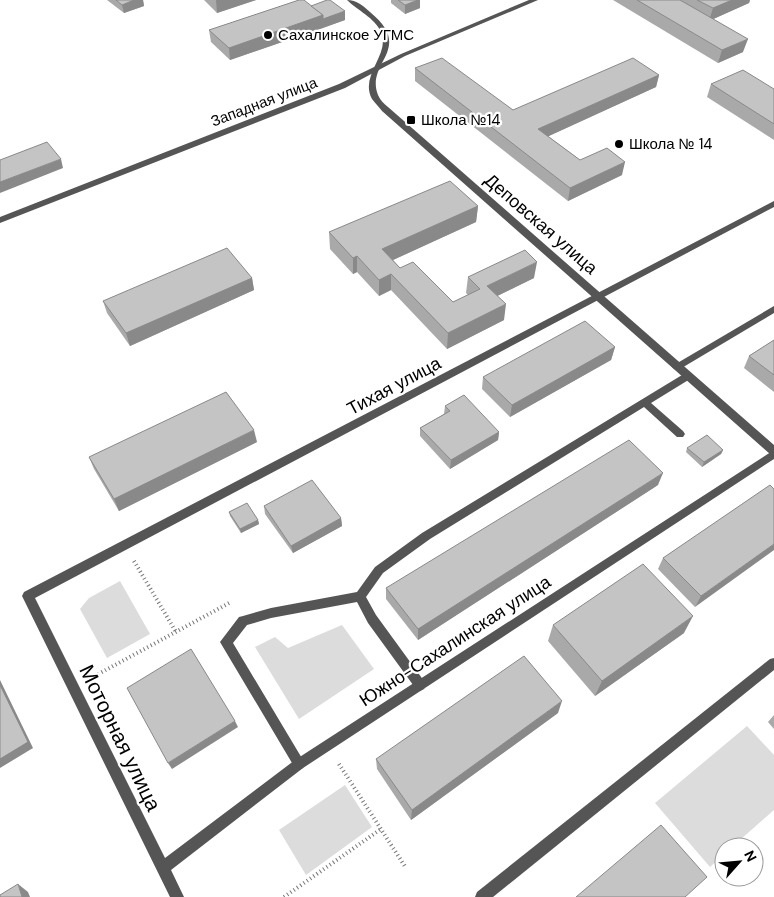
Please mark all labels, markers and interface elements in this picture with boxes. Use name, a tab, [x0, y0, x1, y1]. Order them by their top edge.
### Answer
place label: Сахалинское УГМС	[278, 25, 414, 45]
marker: Сахалинское УГМС	[262, 29, 274, 41]
street label: Западная улица	[208, 72, 321, 132]
place label: Школа №14	[421, 110, 500, 130]
marker: Школа №14	[405, 114, 417, 126]
place label: Школа № 14	[629, 134, 712, 154]
marker: Школа № 14	[613, 138, 625, 150]
street label: Деповская улица	[479, 168, 603, 280]
street label: Тихая улица	[343, 351, 446, 421]
street label: Южно-Сахалинская улица	[355, 569, 556, 712]
street label: Моторная улица	[72, 660, 168, 816]
north arrow	[714, 837, 764, 887]
text: N	[740, 847, 761, 865]

